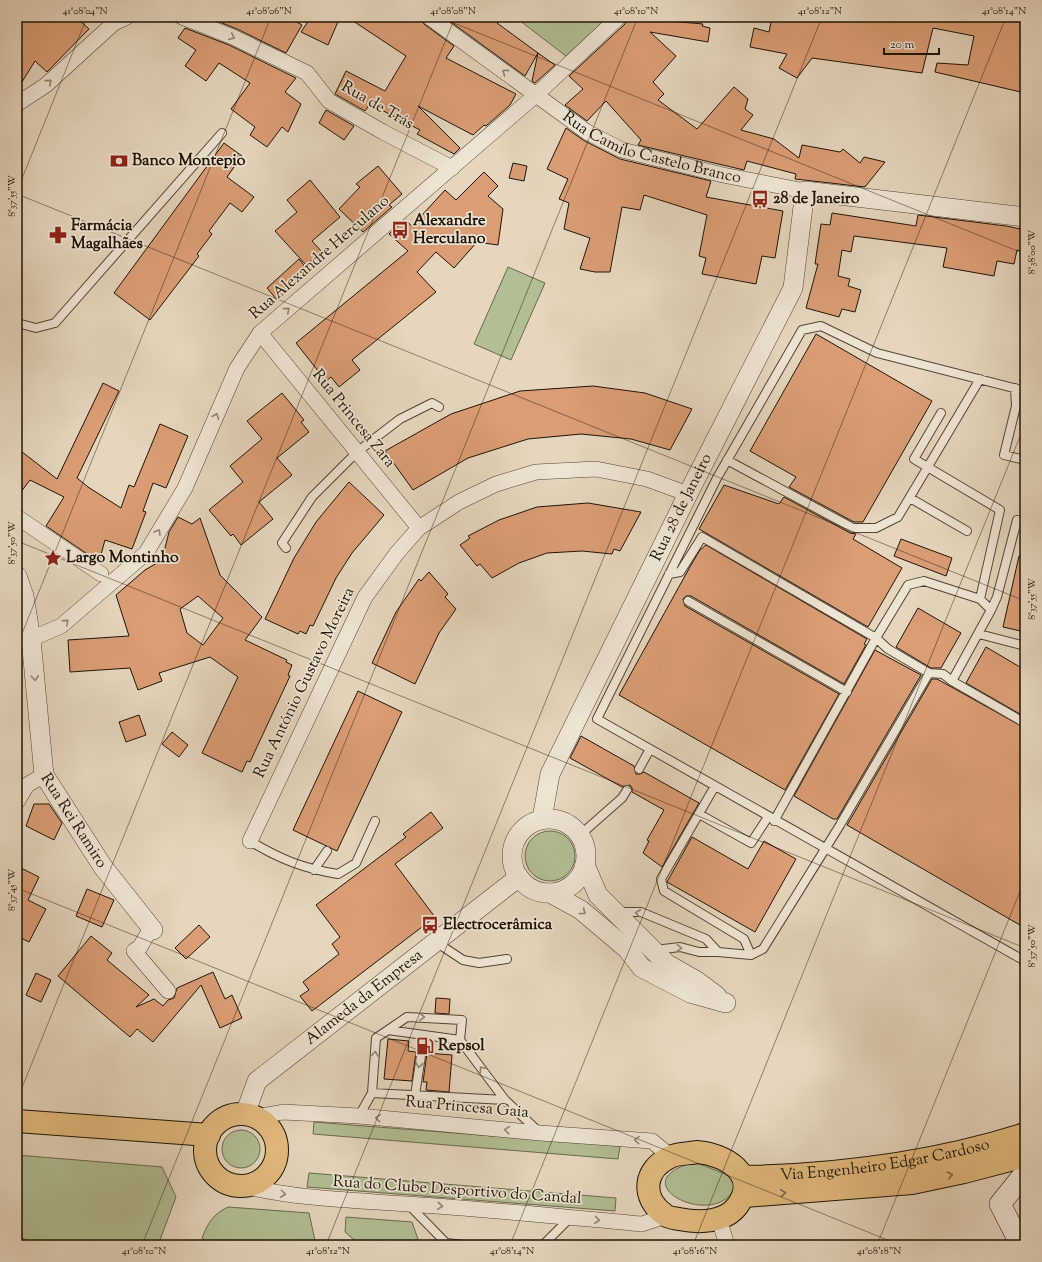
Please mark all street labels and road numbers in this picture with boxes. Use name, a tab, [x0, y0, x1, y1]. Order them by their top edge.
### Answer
street label: Rua de Trás	[336, 76, 418, 136]
street label: Rua Camilo Castelo Branco	[557, 106, 743, 190]
street label: Rua Alexandre Herculano	[245, 190, 395, 325]
street label: Rua Princesa Zara	[306, 365, 400, 474]
street label: Rua 28 de Janeiro	[645, 449, 718, 565]
street label: Rua António Gustavo Moreira	[249, 583, 362, 782]
street label: Rua Rei Ramiro	[34, 769, 113, 873]
street label: Alameda da Empresa	[300, 944, 429, 1051]
street label: Rua Princesa Gaia	[404, 1091, 530, 1125]
street label: Via Engenheiro Edgar Cardoso	[779, 1133, 992, 1187]
street label: Rua do Clube Desportivo do Candal	[332, 1171, 583, 1211]

